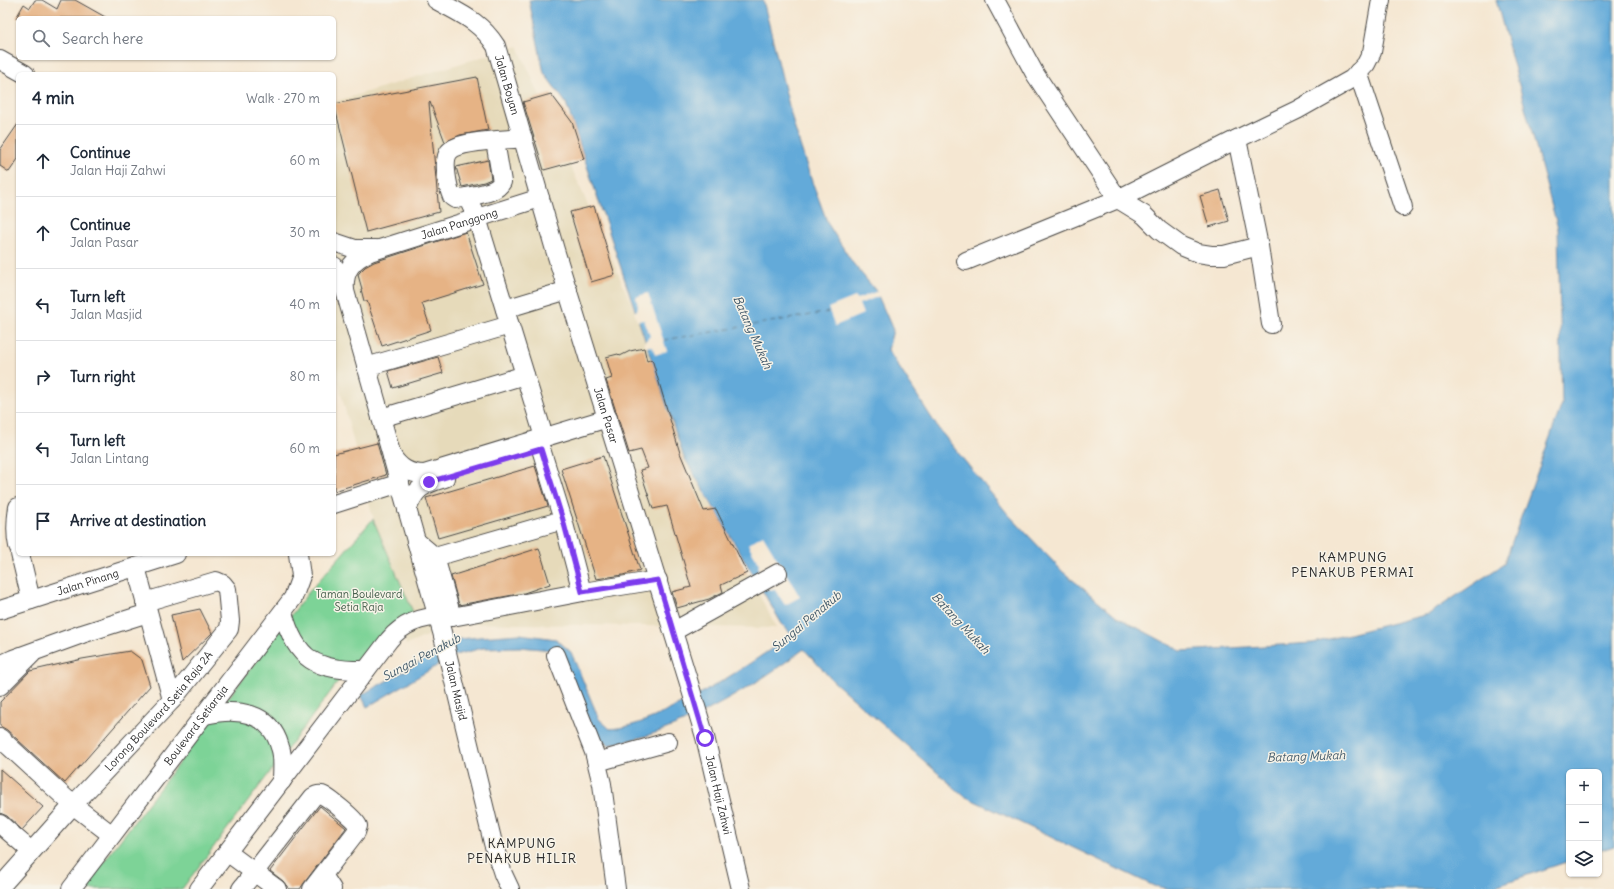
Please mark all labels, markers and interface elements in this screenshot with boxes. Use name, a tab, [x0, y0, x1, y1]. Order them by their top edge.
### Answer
search box	[16, 16, 336, 60]
icon: search	[30, 27, 52, 49]
text: Search here	[62, 29, 143, 48]
street label: Jalan Boyan	[492, 53, 523, 116]
text: 4 min	[32, 87, 74, 109]
text: Walk · 270 m	[246, 90, 320, 107]
text: Continue	[70, 143, 131, 162]
icon: ahead	[32, 150, 54, 172]
text: 60 m	[289, 152, 320, 169]
text: Jalan Haji Zahwi	[70, 162, 166, 179]
street label: Jalan Panggong	[419, 205, 499, 242]
text: Continue	[70, 215, 131, 234]
icon: ahead	[32, 222, 54, 244]
text: 30 m	[290, 224, 320, 241]
text: Jalan Pasar	[70, 234, 139, 251]
text: Turn left	[70, 287, 125, 306]
water label: Batang Mukah	[730, 293, 776, 372]
icon: left	[32, 294, 54, 316]
text: 40 m	[289, 296, 320, 313]
text: Jalan Masjid	[70, 306, 142, 323]
icon: right	[32, 366, 54, 388]
text: Turn right	[70, 367, 135, 386]
text: 80 m	[289, 368, 320, 385]
street label: Jalan Pasar	[591, 385, 622, 446]
text: Turn left	[70, 431, 125, 450]
icon: left	[32, 438, 54, 460]
text: 60 m	[289, 440, 320, 457]
text: Jalan Lintang	[70, 450, 149, 467]
route end	[420, 473, 438, 491]
icon: arrive	[32, 510, 54, 532]
text: Arrive at destination	[70, 511, 206, 530]
district label: KAMPUNG PENAKUB PERMAI	[1291, 549, 1415, 581]
street label: Jalan Pinang	[55, 566, 120, 598]
park label: Taman Boulevard Setia Raja	[316, 587, 403, 614]
water label: Sungai Penakub	[768, 587, 845, 655]
water label: Batang Mukah	[929, 589, 994, 658]
water label: Sungai Penakub	[379, 629, 464, 684]
street label: Lorong Boulevard Setia Raja 2A	[102, 648, 216, 774]
street label: Jalan Masjid	[442, 659, 470, 722]
street label: Boulevard Setiaraja	[161, 682, 231, 768]
route start	[696, 729, 714, 747]
water label: Batang Mukah	[1266, 747, 1347, 765]
street label: Jalan Haji Zahwi	[703, 754, 735, 836]
map controls	[1566, 769, 1602, 877]
button: +	[1566, 769, 1602, 805]
button: −	[1566, 805, 1602, 841]
district label: KAMPUNG PENAKUB HILIR	[467, 835, 577, 867]
button: layers	[1566, 841, 1602, 877]

